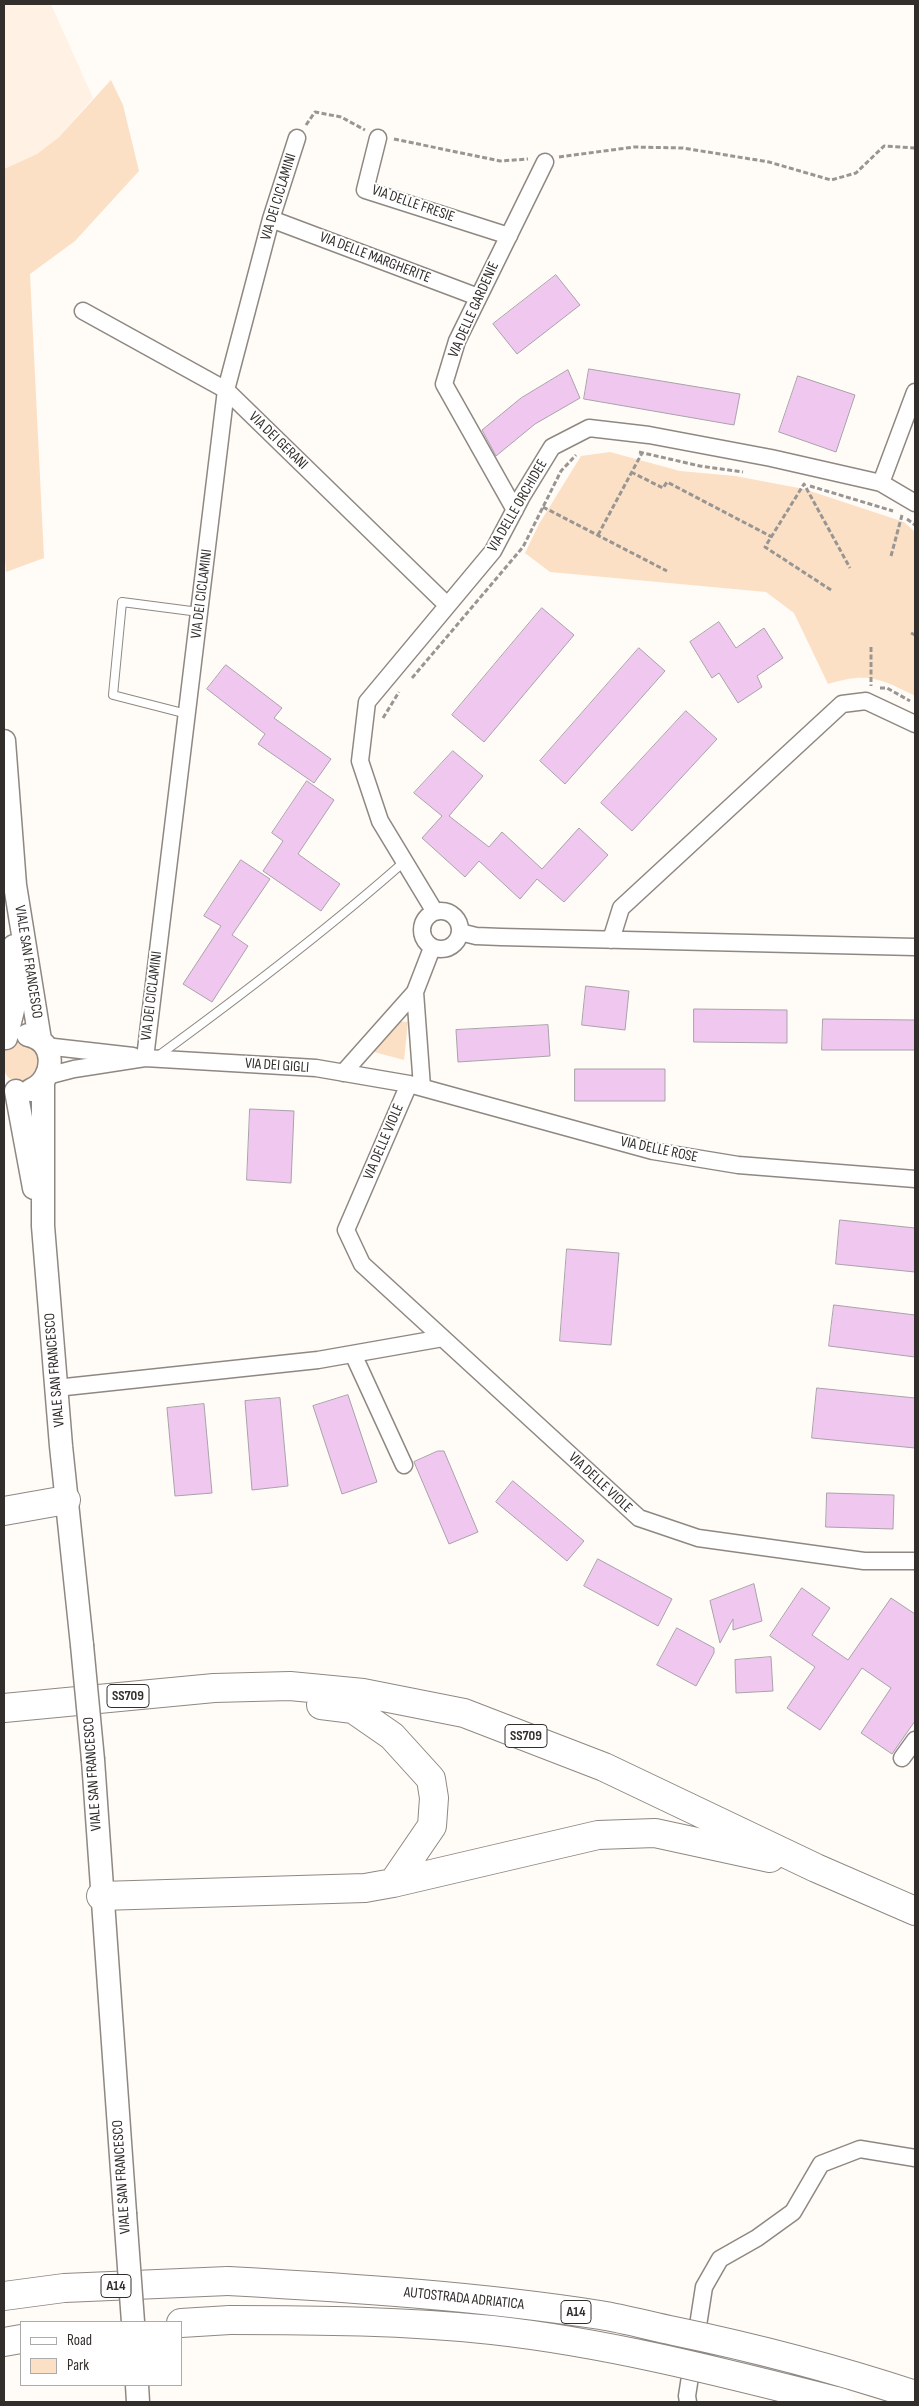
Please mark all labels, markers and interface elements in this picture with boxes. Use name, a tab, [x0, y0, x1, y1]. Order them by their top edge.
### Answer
street label: VIA DEI CICLAMINI	[257, 151, 301, 243]
street label: VIA DELLE FRESIE	[369, 181, 457, 227]
street label: VIA DELLE MARGHERITE	[317, 229, 433, 287]
street label: VIA DELLE GARDENIE	[445, 259, 503, 361]
street label: VIA DEI GERANI	[245, 408, 311, 474]
street label: VIA DELLE ORCHIDEE	[484, 457, 552, 555]
street label: VIA DEI CICLAMINI	[188, 548, 216, 640]
street label: VIALE SAN FRANCESCO	[10, 904, 46, 1020]
street label: VIA DEI CICLAMINI	[138, 950, 166, 1042]
street label: VIA DEI GIGLI	[244, 1055, 310, 1077]
street label: VIA DELLE VIOLE	[360, 1101, 408, 1183]
street label: VIA DELLE ROSE	[619, 1133, 699, 1167]
street label: VIALE SAN FRANCESCO	[41, 1312, 69, 1428]
street label: VIA DELLE VIOLE	[564, 1449, 636, 1517]
road number: SS709	[107, 1684, 149, 1708]
street label: VIALE SAN FRANCESCO	[80, 1716, 106, 1832]
road number: SS709	[505, 1724, 547, 1748]
street label: VIALE SAN FRANCESCO	[109, 2119, 135, 2235]
road number: A14	[101, 2274, 131, 2298]
street label: AUTOSTRADA ADRIATICA	[403, 2284, 525, 2314]
road number: A14	[561, 2300, 591, 2324]
legend	[20, 2321, 182, 2386]
text: Road	[67, 2331, 92, 2350]
text: Park	[67, 2356, 89, 2375]

